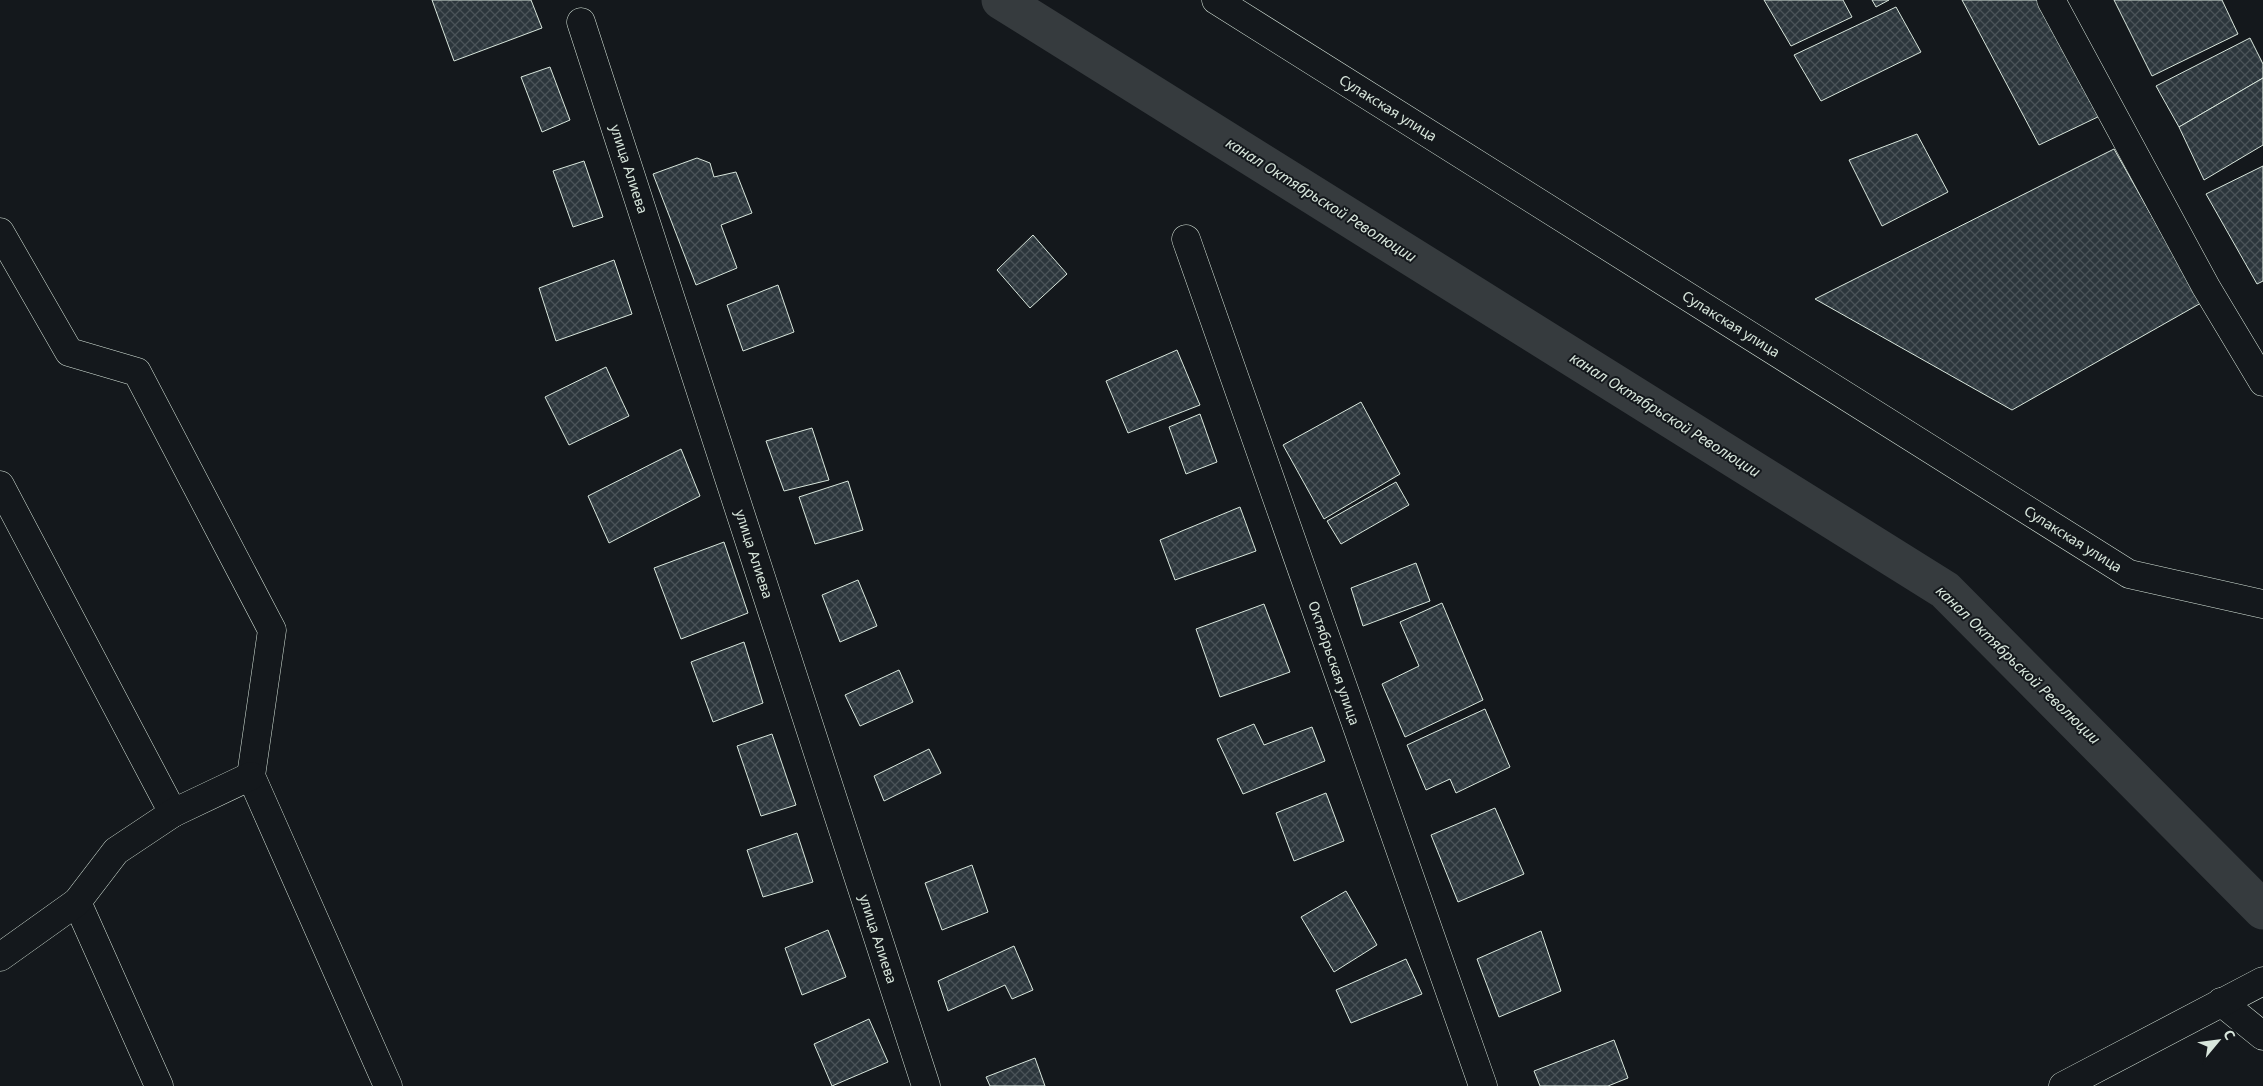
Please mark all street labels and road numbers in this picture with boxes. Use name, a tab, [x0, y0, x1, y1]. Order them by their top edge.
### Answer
street label: Сулакская улица	[1336, 70, 1441, 145]
street label: улица Алиева	[606, 122, 653, 216]
street label: Сулакская улица	[1679, 286, 1784, 361]
street label: Сулакская улица	[2021, 501, 2126, 576]
street label: улица Алиева	[731, 507, 778, 601]
street label: Октябрьская улица	[1304, 598, 1365, 728]
street label: улица Алиева	[855, 892, 902, 986]

